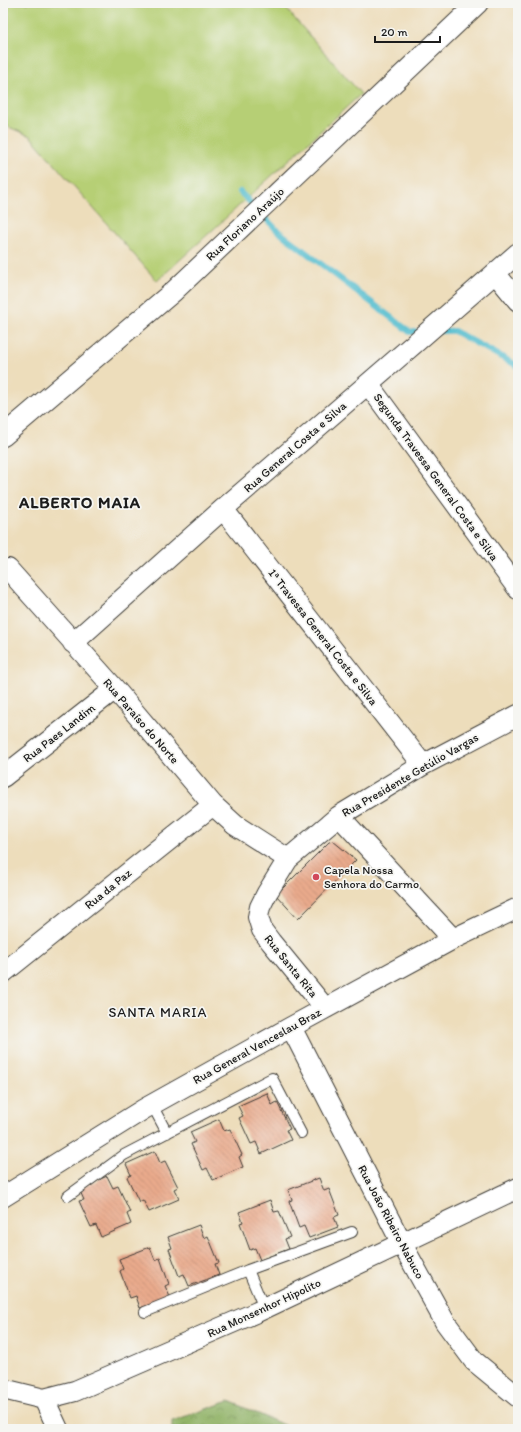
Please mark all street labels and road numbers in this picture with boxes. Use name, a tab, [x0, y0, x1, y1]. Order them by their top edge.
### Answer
street label: Rua Floriano Araújo	[203, 184, 287, 264]
street label: Segunda Travessa General Costa e Silva	[371, 391, 502, 564]
street label: Rua General Costa e Silva	[241, 398, 350, 495]
street label: 1ª Travessa General Costa e Silva	[265, 566, 381, 708]
street label: Rua Paraíso do Norte	[100, 676, 182, 767]
street label: Rua Paes Landim	[20, 701, 98, 765]
street label: Rua Presidente Getúlio Vargas	[339, 730, 481, 820]
street label: Rua da Paz	[82, 866, 135, 912]
street label: Rua Santa Rita	[261, 932, 321, 1001]
street label: Rua General Venceslau Braz	[190, 1005, 324, 1087]
street label: Rua João Ribeiro Nabuco	[355, 1163, 427, 1281]
street label: Rua Monsenhor Hipolito	[205, 1276, 323, 1340]

